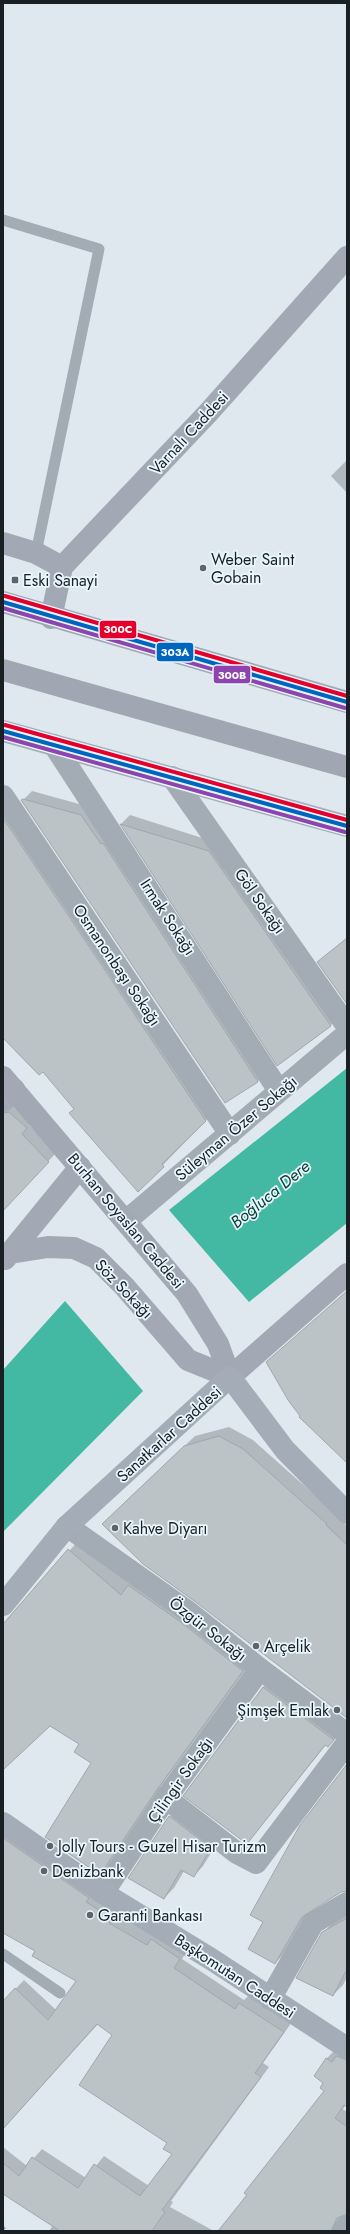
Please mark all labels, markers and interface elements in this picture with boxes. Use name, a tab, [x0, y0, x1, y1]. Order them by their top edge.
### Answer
street label: Varnalı Caddesi	[144, 386, 234, 480]
place label: Weber Saint Gobain	[211, 548, 294, 589]
marker: Weber Saint Gobain	[198, 563, 208, 573]
place label: Eski Sanayi	[23, 569, 98, 592]
marker: Eski Sanayi	[10, 575, 20, 585]
line badge: 300C	[99, 620, 137, 639]
text: 300C	[103, 621, 133, 637]
line badge: 303A	[156, 642, 194, 662]
text: 303A	[161, 644, 190, 660]
line badge: 300B	[213, 665, 251, 684]
text: 300B	[218, 667, 246, 683]
street label: Göl Sokağı	[229, 864, 291, 938]
street label: Irmak Sokağı	[135, 874, 201, 960]
street label: Osmanonbaşı Sokağı	[68, 899, 166, 1031]
street label: Süleyman Özer Sokağı	[170, 1070, 302, 1186]
street label: Burhan Soyaslan Caddesi	[62, 1148, 190, 1294]
water label: Boğluca Dere	[225, 1154, 315, 1234]
street label: Söz Sokağı	[90, 1254, 158, 1324]
street label: Sanatkarlar Caddesi	[111, 1381, 227, 1487]
place label: Kahve Diyarı	[123, 1517, 207, 1540]
marker: Kahve Diyarı	[110, 1523, 120, 1533]
street label: Özgür Sokağı	[164, 1591, 252, 1667]
place label: Arçelik	[264, 1635, 312, 1658]
marker: Arçelik	[251, 1641, 261, 1651]
place label: Şimşek Emlak	[237, 1699, 330, 1722]
marker: Şimşek Emlak	[332, 1705, 342, 1715]
street label: Çilingir Sokağı	[142, 1732, 218, 1828]
place label: Jolly Tours - Guzel Hisar Turizm	[56, 1835, 266, 1858]
marker: Jolly Tours - Guzel Hisar Turizm	[45, 1841, 55, 1851]
place label: Denizbank	[52, 1860, 124, 1883]
marker: Denizbank	[39, 1866, 49, 1876]
place label: Garanti Bankası	[98, 1904, 203, 1927]
marker: Garanti Bankası	[85, 1910, 95, 1920]
street label: Başkomutan Caddesi	[170, 1928, 300, 2024]

